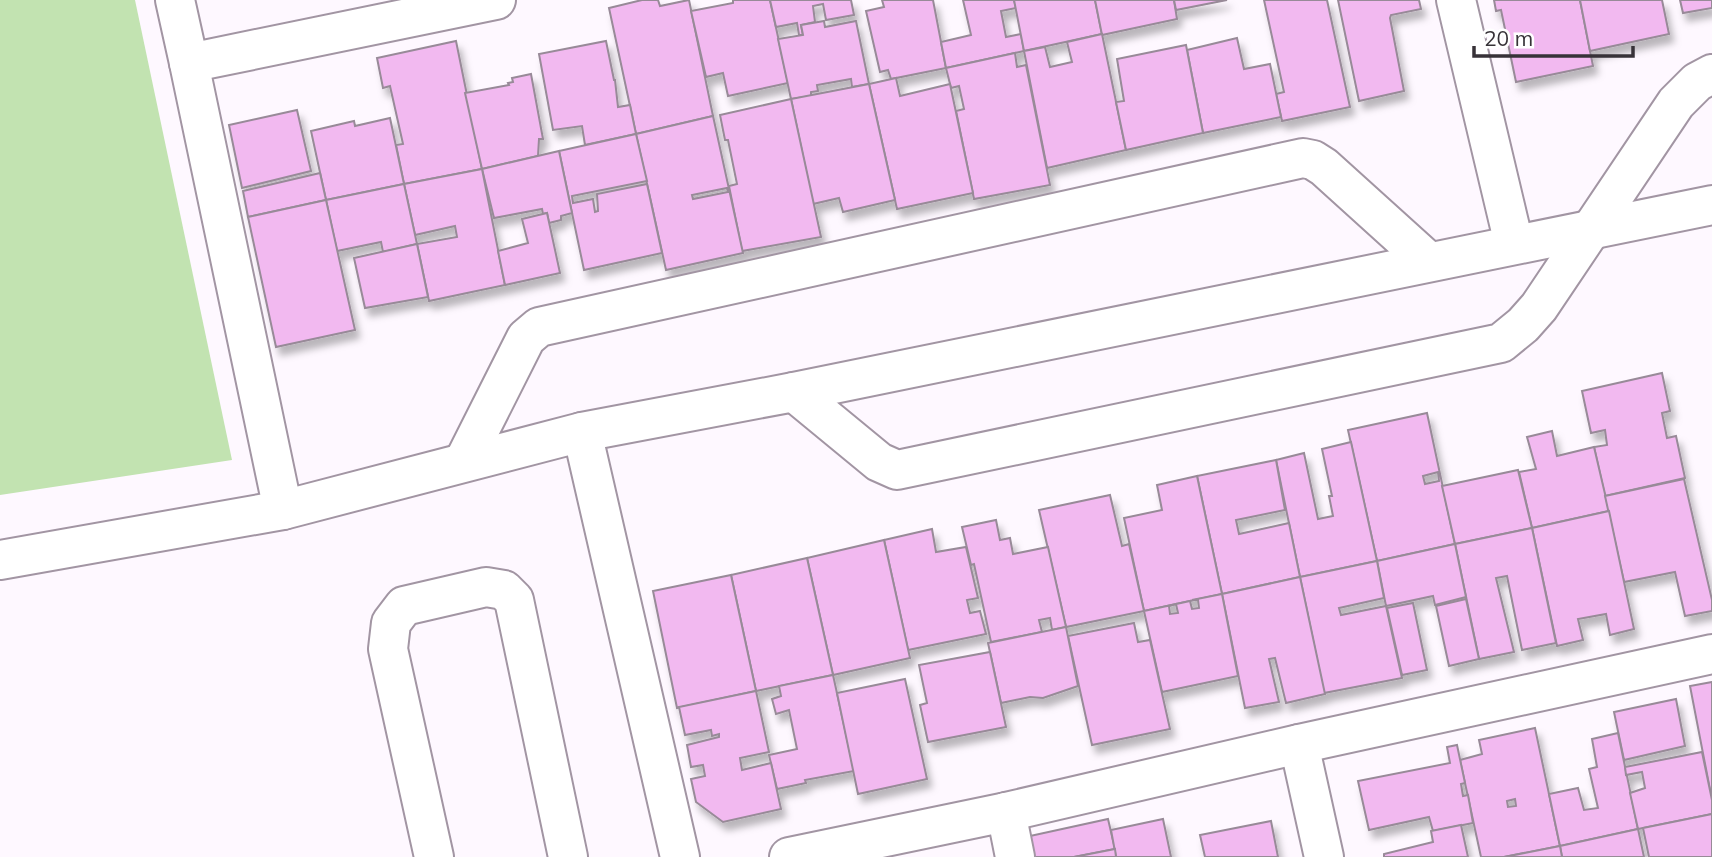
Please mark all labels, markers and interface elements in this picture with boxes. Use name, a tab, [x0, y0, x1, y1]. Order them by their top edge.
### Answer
scale bar	[1474, 14, 1633, 58]
text: 20 m	[1484, 25, 1533, 51]

